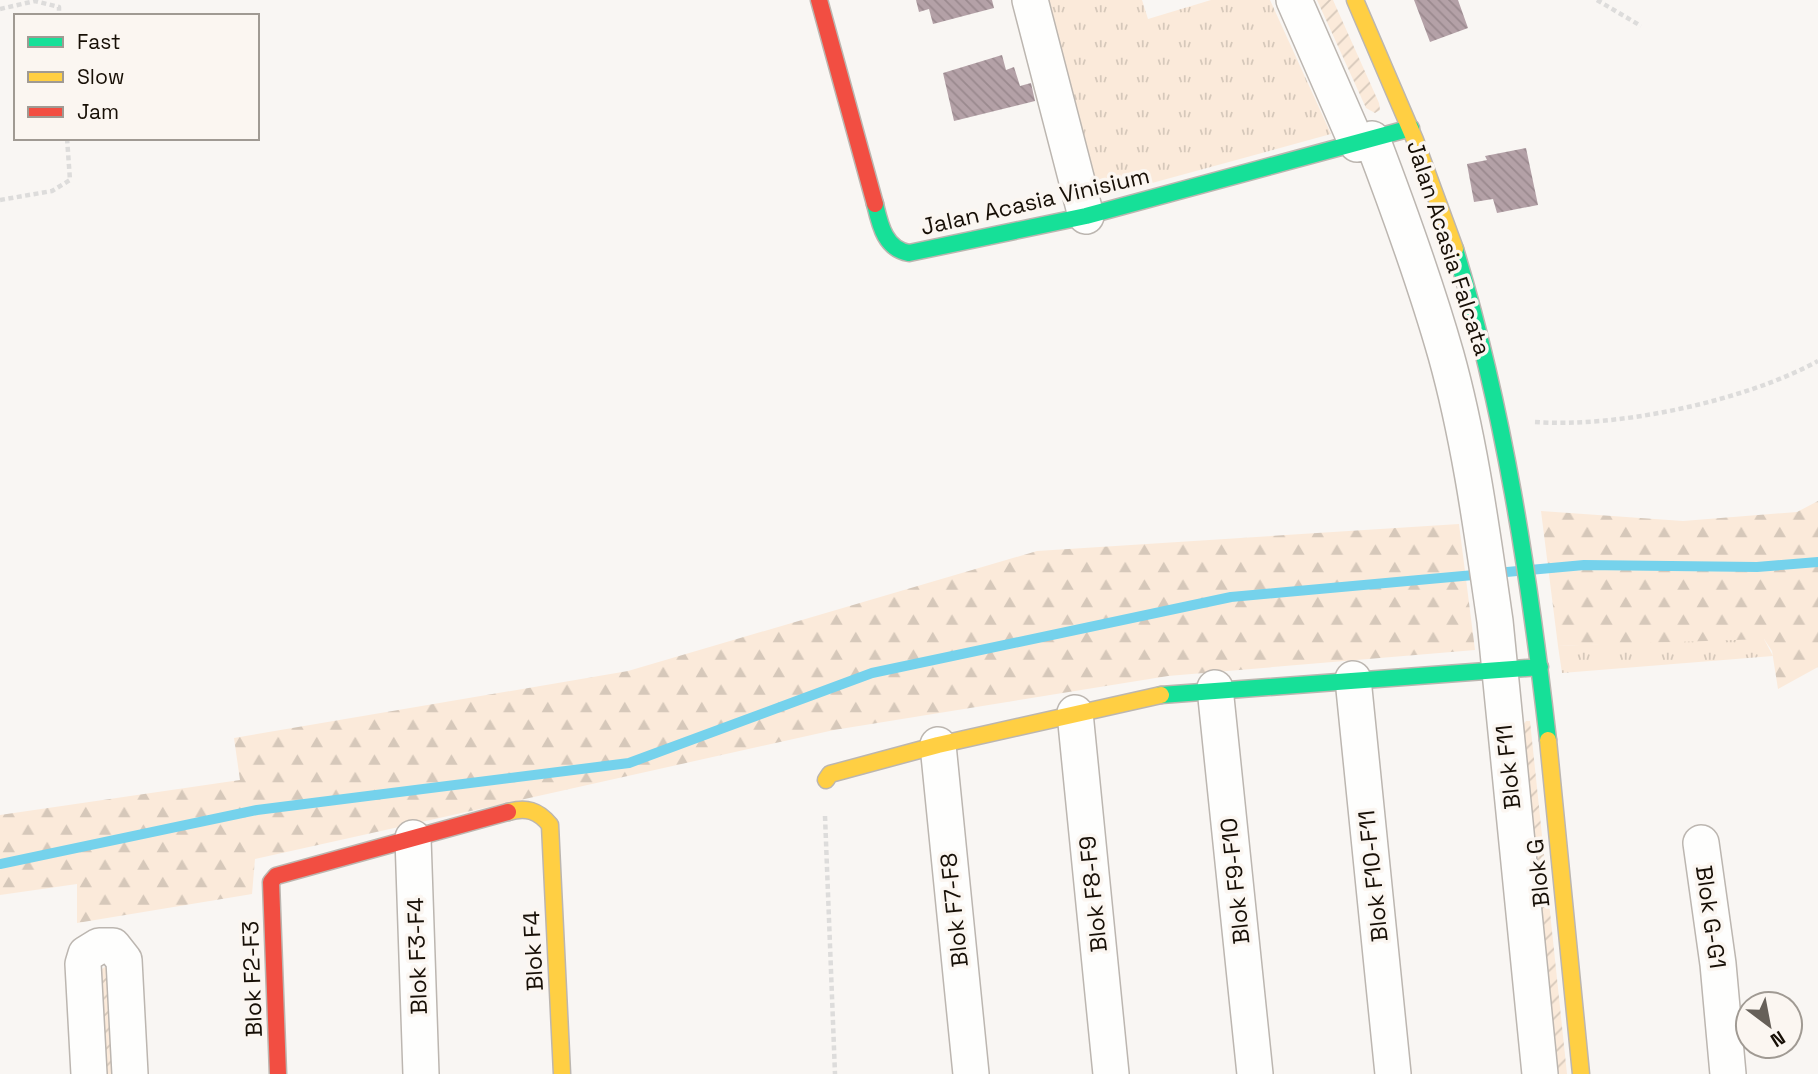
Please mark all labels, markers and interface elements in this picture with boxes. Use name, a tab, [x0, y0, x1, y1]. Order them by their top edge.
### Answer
legend	[14, 14, 259, 140]
text: Fast	[77, 28, 121, 55]
text: Slow	[77, 63, 125, 90]
text: Jam	[77, 98, 119, 125]
street label: Jalan Acasia Falcata	[1400, 137, 1498, 359]
street label: Jalan Acasia Vinisium	[918, 160, 1152, 242]
street label: Blok F11	[1489, 723, 1527, 811]
street label: Blok F10-F11	[1351, 809, 1395, 943]
street label: Blok F9-F10	[1213, 816, 1257, 946]
street label: Blok F8-F9	[1072, 834, 1114, 954]
street label: Blok G	[1520, 837, 1556, 909]
street label: Blok F7-F8	[933, 851, 975, 969]
street label: Blok G-G1	[1689, 864, 1733, 970]
street label: Blok F3-F4	[400, 897, 434, 1015]
street label: Blok F4	[516, 910, 550, 992]
street label: Blok F2-F3	[235, 920, 269, 1038]
north arrow	[1734, 990, 1804, 1060]
text: N	[1766, 1025, 1790, 1053]

